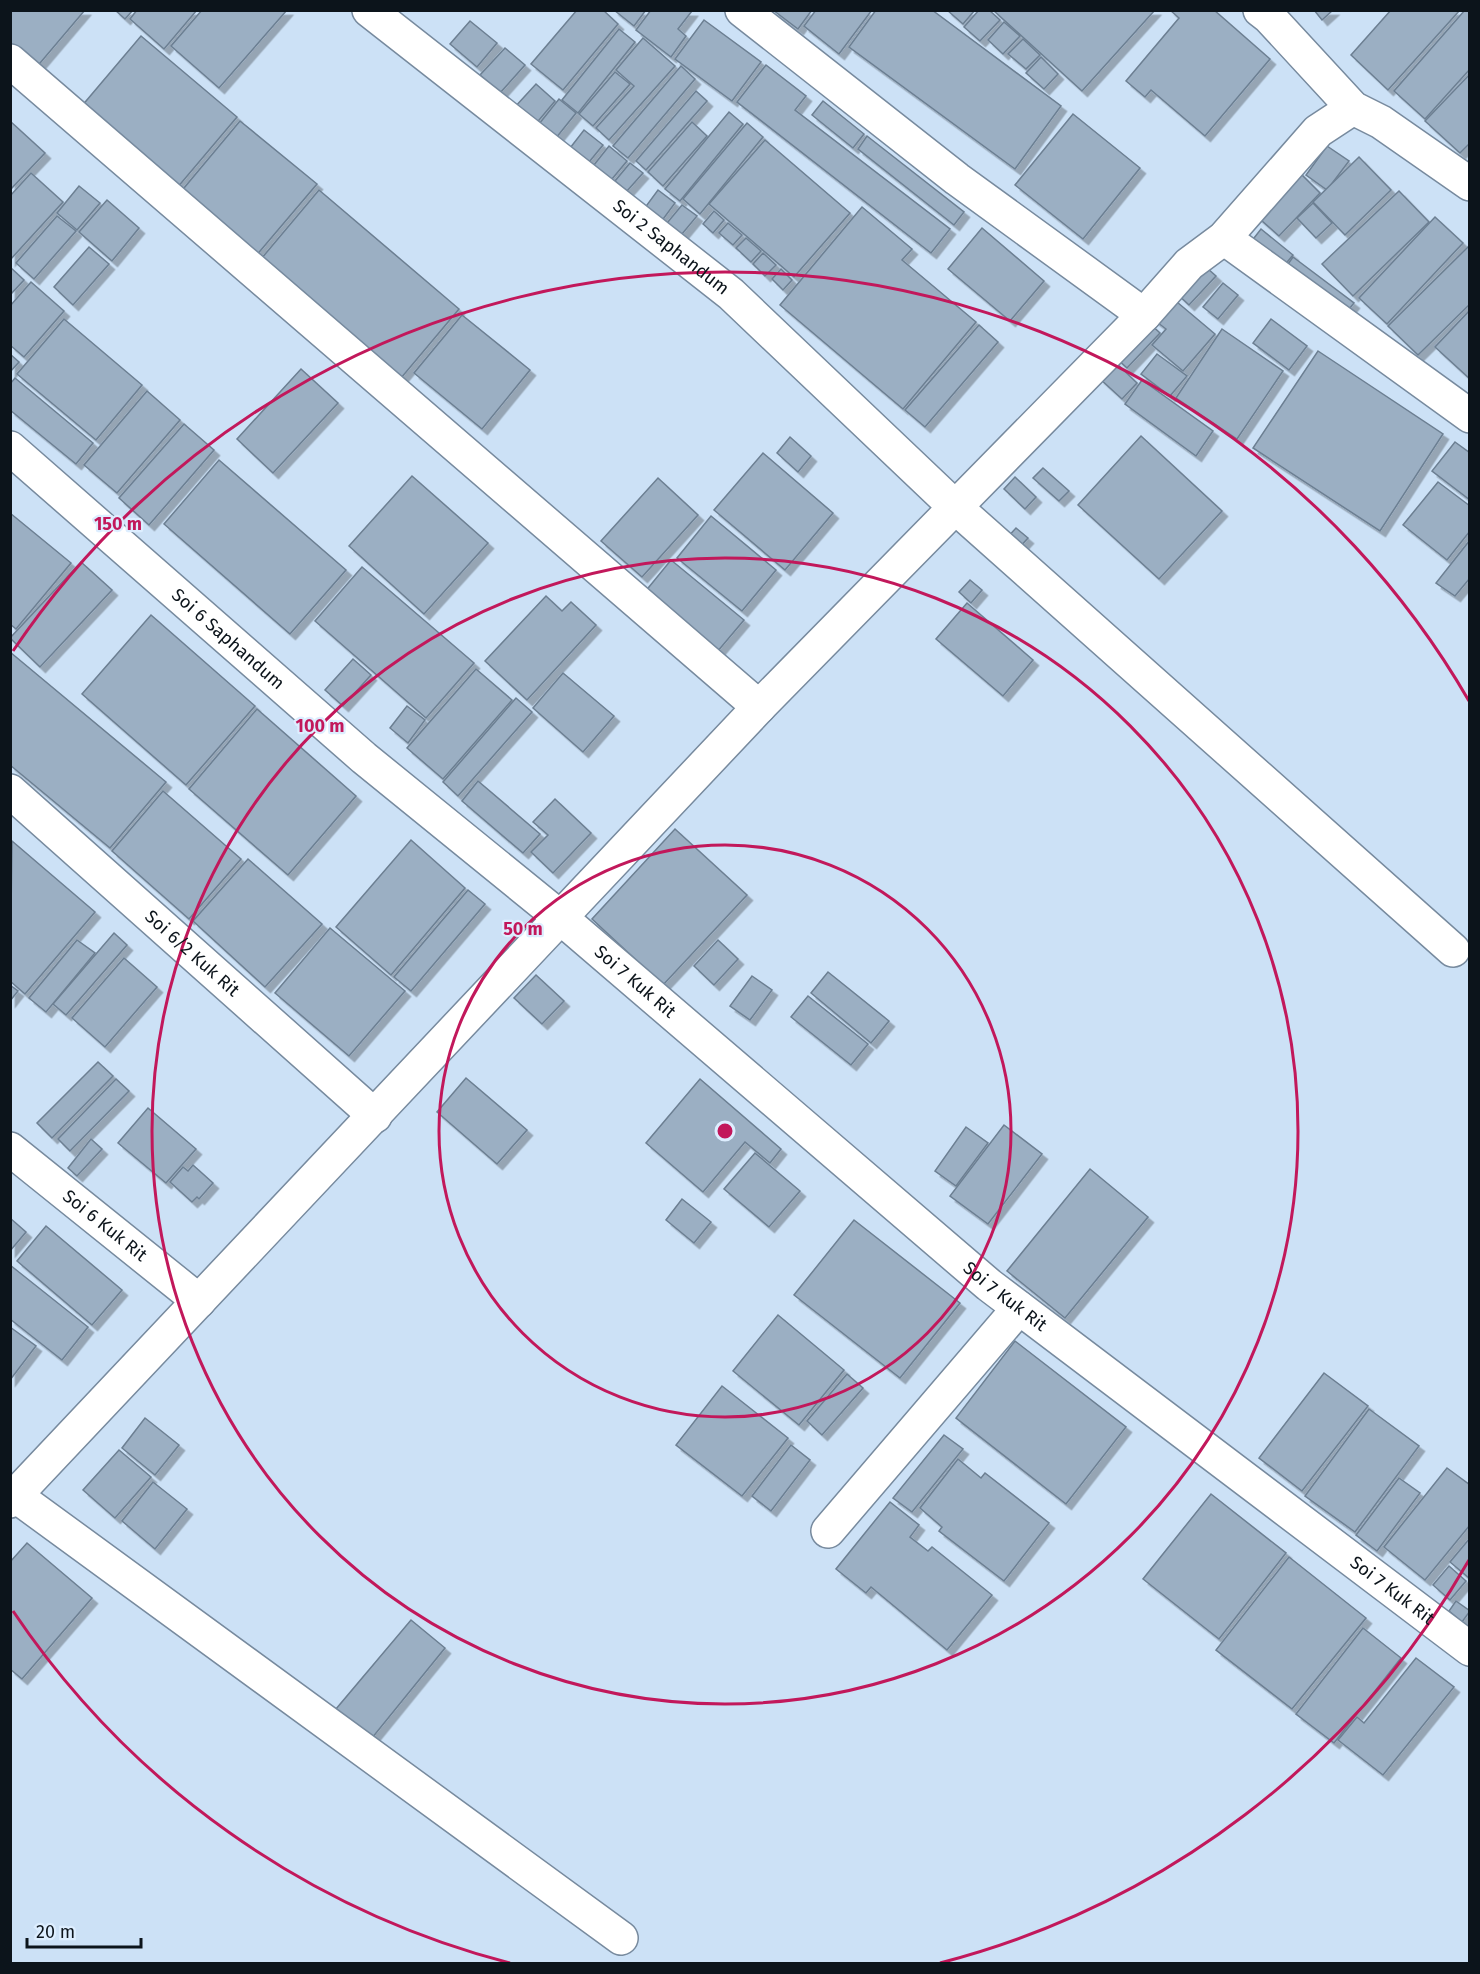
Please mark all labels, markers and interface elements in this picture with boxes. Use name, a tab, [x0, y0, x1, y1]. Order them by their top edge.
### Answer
street label: Soi 2 Saphandum	[609, 195, 734, 299]
text: 150 m	[94, 513, 142, 535]
street label: Soi 6 Saphandum	[167, 584, 289, 694]
text: 100 m	[296, 715, 344, 737]
street label: Soi 6/2 Kuk Rit	[140, 905, 244, 1001]
text: 50 m	[503, 918, 543, 940]
street label: Soi 7 Kuk Rit	[590, 941, 681, 1023]
centre of rings	[715, 1121, 735, 1141]
street label: Soi 6 Kuk Rit	[58, 1185, 152, 1266]
street label: Soi 7 Kuk Rit	[959, 1257, 1052, 1336]
street label: Soi 7 Kuk Rit	[1346, 1551, 1439, 1630]
scale bar	[27, 1911, 141, 1949]
text: 20 m	[36, 1921, 75, 1943]

